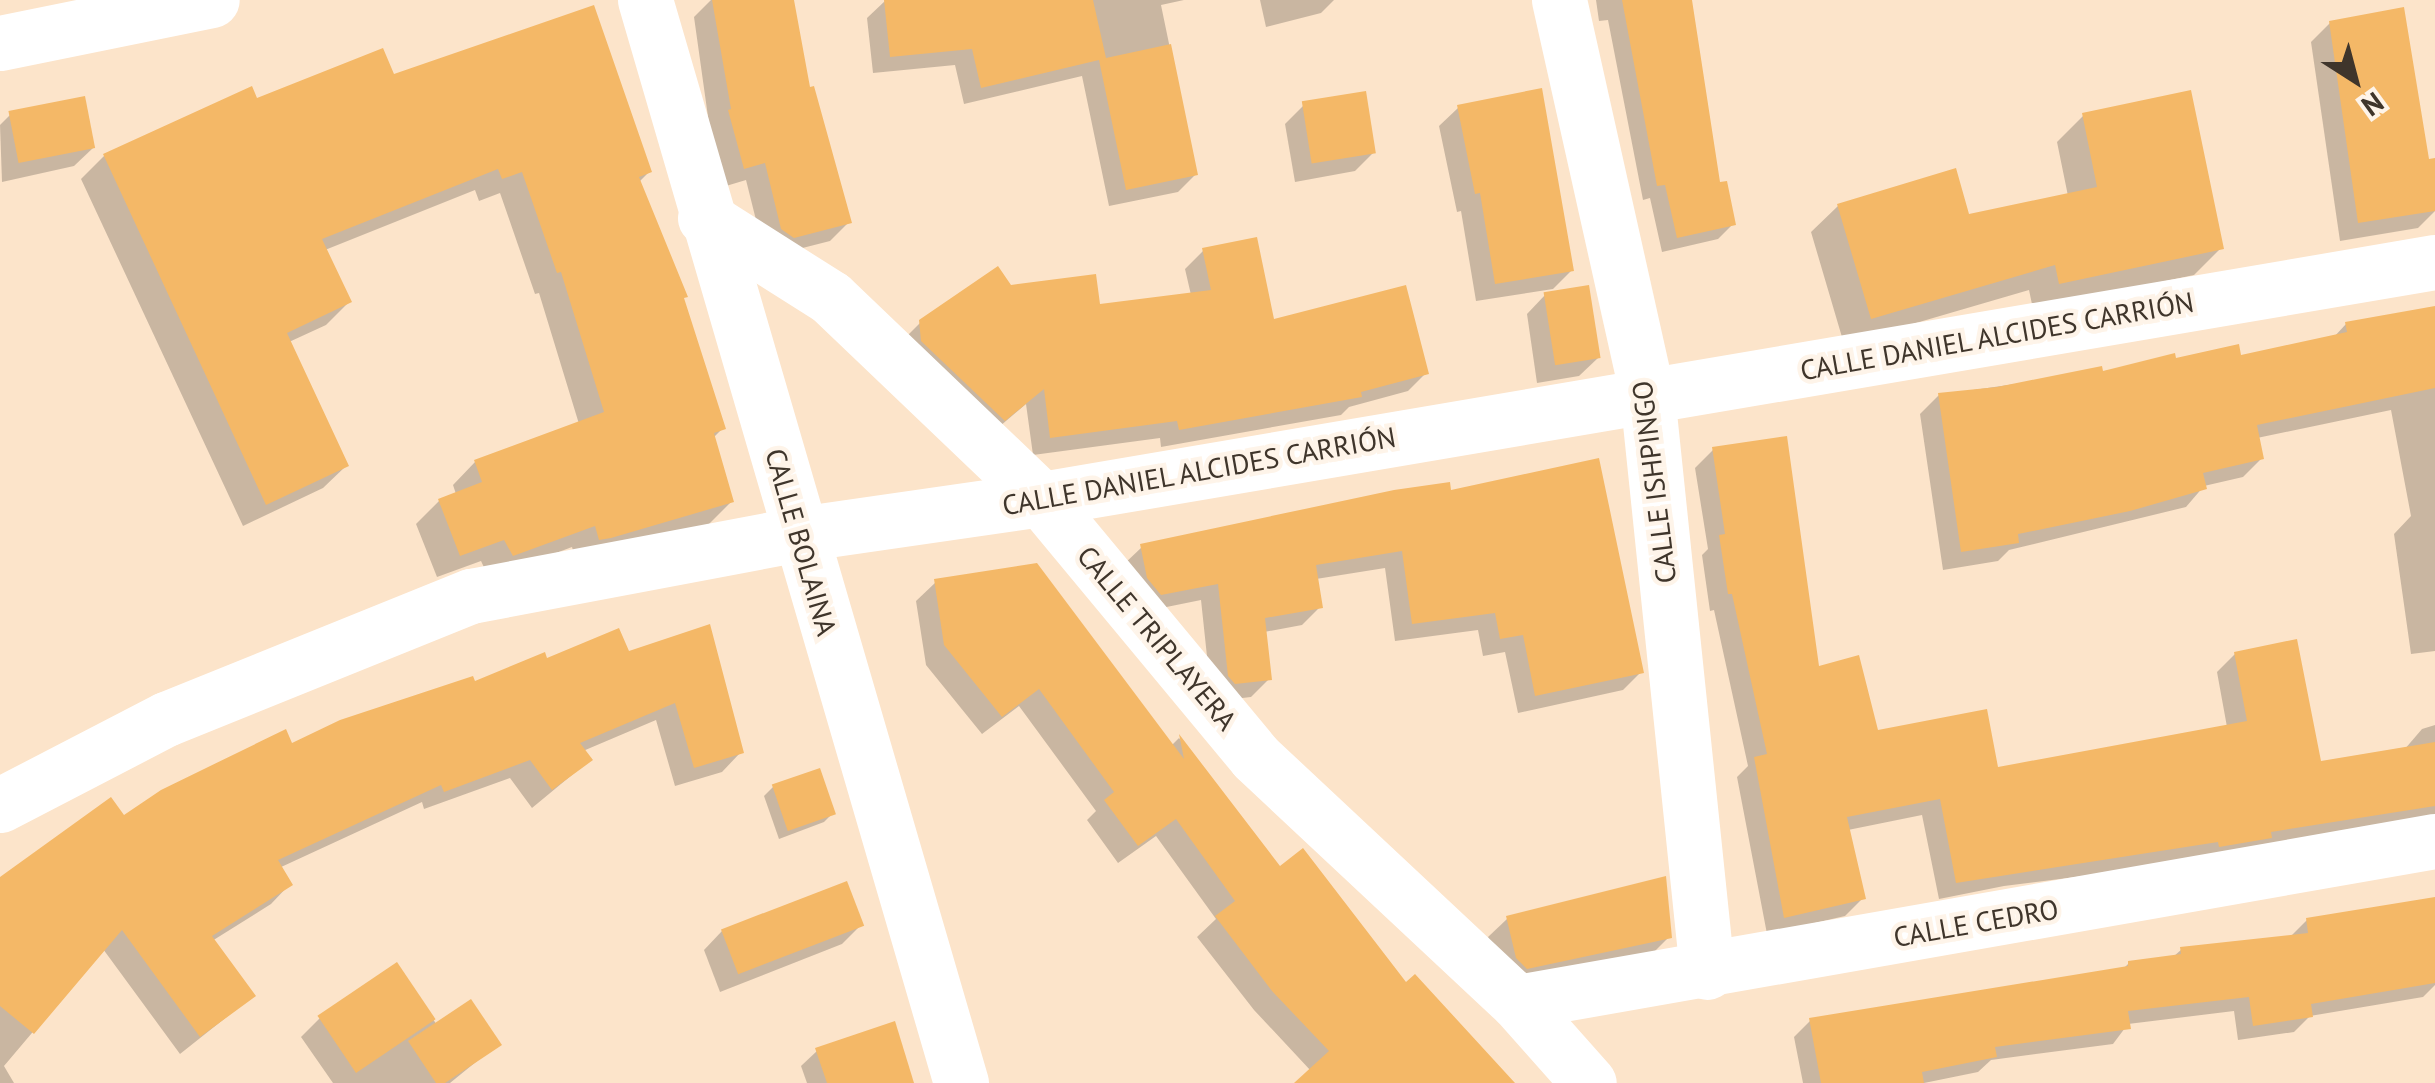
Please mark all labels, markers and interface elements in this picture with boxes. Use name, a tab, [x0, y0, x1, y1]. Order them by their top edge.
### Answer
north arrow	[2305, 30, 2405, 130]
text: N	[2355, 84, 2391, 125]
street label: CALLE DANIEL ALCIDES CARRIÓN	[1797, 285, 2197, 387]
street label: CALLE ISHPINGO	[1625, 379, 1683, 585]
street label: CALLE DANIEL ALCIDES CARRIÓN	[999, 420, 1399, 522]
street label: CALLE BOLAINA	[758, 445, 844, 639]
street label: CALLE TRIPLAYERA	[1070, 539, 1244, 737]
street label: CALLE CEDRO	[1891, 892, 2061, 954]

